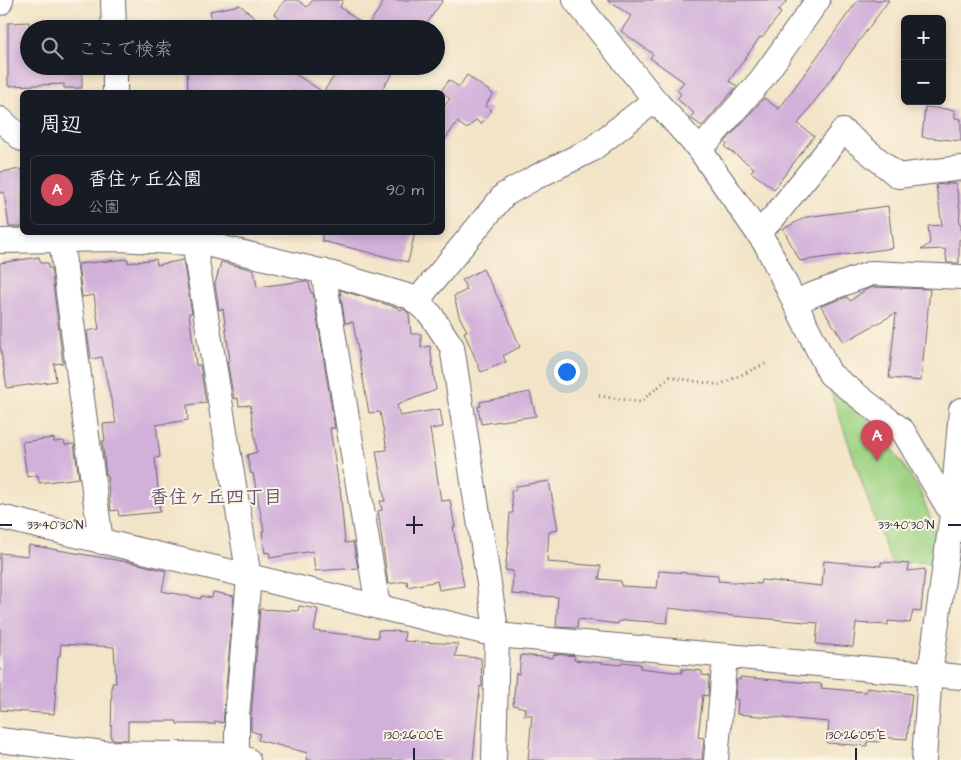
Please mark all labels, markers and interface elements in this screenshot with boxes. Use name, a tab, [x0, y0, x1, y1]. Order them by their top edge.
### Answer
map controls	[901, 15, 946, 105]
button: +	[901, 15, 946, 60]
search box	[20, 20, 445, 75]
icon: search	[38, 34, 66, 62]
text: ここで検索	[78, 36, 173, 63]
button: −	[901, 60, 946, 105]
text: 周辺	[40, 110, 82, 139]
text: 香住ヶ丘公園	[88, 166, 202, 193]
text: A	[52, 179, 62, 201]
text: 90 m	[386, 179, 424, 201]
text: 公園	[88, 196, 120, 218]
your location	[554, 359, 580, 385]
pin: A	[861, 420, 893, 461]
district label: 香住ヶ丘四丁目	[149, 484, 283, 511]
text: 33°40'30"N	[27, 517, 84, 534]
text: 33°40'30"N	[878, 517, 935, 534]
text: 130°26'00"E	[384, 727, 444, 744]
text: 130°26'05"E	[826, 727, 886, 744]

